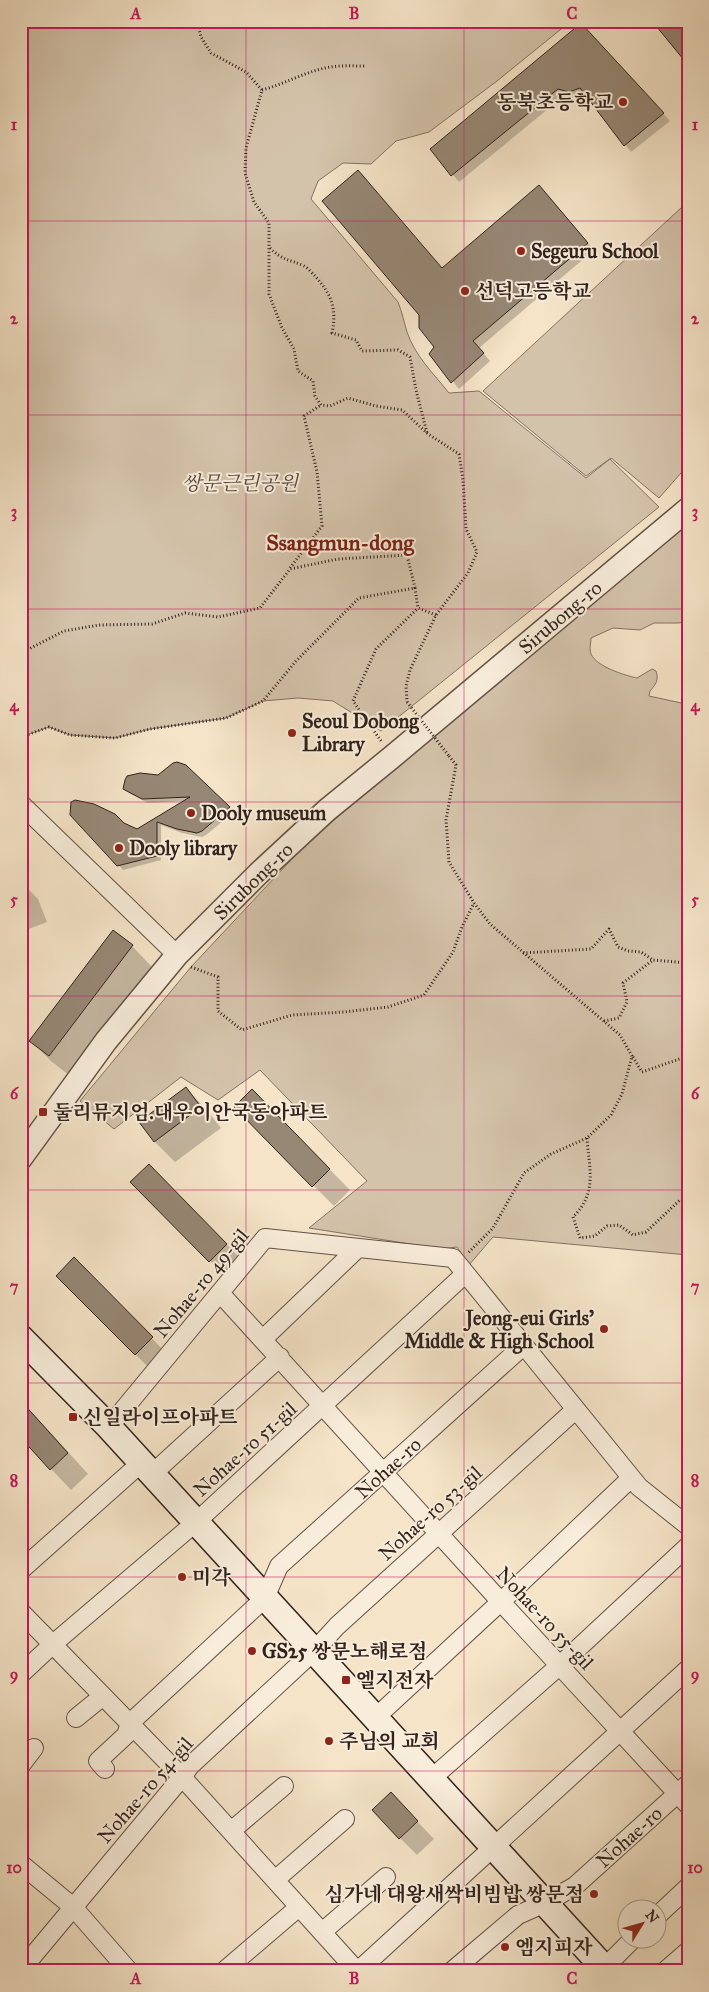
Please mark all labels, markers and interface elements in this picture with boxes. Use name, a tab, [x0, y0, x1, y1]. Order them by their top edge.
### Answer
text: A	[130, 4, 142, 23]
text: B	[349, 4, 359, 23]
text: C	[567, 4, 578, 23]
place label: 동북초등학교	[497, 90, 614, 114]
marker: 동북초등학교	[617, 96, 629, 108]
text: 1	[11, 115, 18, 134]
text: 1	[692, 115, 699, 134]
place label: Segeuru School	[531, 239, 659, 264]
marker: Segeuru School	[515, 245, 527, 257]
place label: 선덕고등학교	[475, 279, 592, 303]
marker: 선덕고등학교	[459, 285, 471, 297]
text: 2	[10, 309, 19, 328]
text: 2	[691, 309, 700, 328]
park label: 쌍문근린공원	[182, 471, 300, 495]
text: 3	[11, 502, 17, 522]
text: 3	[692, 502, 698, 522]
district label: Ssangmun-dong	[266, 529, 415, 556]
street label: Sirubong-ro	[514, 575, 607, 659]
text: 4	[10, 696, 20, 716]
text: 4	[691, 696, 701, 716]
place label: Seoul Dobong Library	[302, 709, 419, 757]
marker: Seoul Dobong Library	[286, 727, 298, 739]
place label: Dooly museum	[201, 801, 327, 826]
marker: Dooly museum	[185, 807, 197, 819]
place label: Dooly library	[129, 836, 239, 861]
street label: Sirubong-ro	[208, 837, 298, 926]
marker: Dooly library	[113, 842, 125, 854]
text: 5	[10, 890, 18, 909]
text: 5	[691, 890, 699, 909]
text: 6	[10, 1084, 19, 1103]
text: 6	[691, 1084, 700, 1103]
place label: 둘리뮤지엄.대우이안국동아파트	[53, 1100, 328, 1124]
marker: 둘리뮤지엄.대우이안국동아파트	[37, 1106, 49, 1118]
street label: Nohae-ro 49-gil	[148, 1223, 255, 1343]
text: 7	[10, 1277, 19, 1296]
text: 7	[691, 1277, 700, 1296]
place label: Jeong-eui Girls' Middle & High School	[404, 1306, 595, 1354]
marker: Jeong-eui Girls' Middle & High School	[598, 1323, 610, 1335]
street label: Nohae-ro 51-gil	[189, 1396, 303, 1502]
place label: 신일라이프아파트	[83, 1405, 238, 1429]
marker: 신일라이프아파트	[67, 1411, 79, 1423]
street label: Nohae-ro	[350, 1432, 426, 1504]
street label: Nohae-ro 53-gil	[373, 1460, 488, 1566]
text: 8	[10, 1471, 18, 1490]
text: 8	[691, 1471, 699, 1490]
street label: Nohae-ro 55-gil	[491, 1562, 599, 1676]
place label: 미각	[192, 1565, 231, 1589]
marker: 미각	[176, 1571, 188, 1583]
place label: GS25 쌍문노해로점	[262, 1639, 427, 1663]
marker: GS25 쌍문노해로점	[246, 1645, 258, 1657]
text: 9	[10, 1665, 18, 1685]
text: 9	[691, 1665, 699, 1685]
place label: 엘지전자	[356, 1668, 434, 1692]
marker: 엘지전자	[340, 1674, 352, 1686]
place label: 주님의 교회	[339, 1729, 440, 1753]
street label: Nohae-ro 54-gil	[92, 1731, 199, 1849]
marker: 주님의 교회	[323, 1735, 335, 1747]
street label: Nohae-ro	[591, 1801, 667, 1873]
text: 10	[6, 1858, 22, 1877]
text: 10	[687, 1858, 703, 1877]
place label: 심가네 대왕새싹비빔밥 쌍문점	[324, 1882, 584, 1906]
marker: 심가네 대왕새싹비빔밥 쌍문점	[588, 1888, 600, 1900]
north arrow	[616, 1900, 666, 1950]
text: N	[642, 1907, 662, 1926]
place label: 엠지피자	[515, 1935, 593, 1959]
marker: 엠지피자	[499, 1941, 511, 1953]
text: A	[130, 1969, 142, 1988]
text: B	[349, 1969, 359, 1988]
text: C	[567, 1969, 578, 1988]

